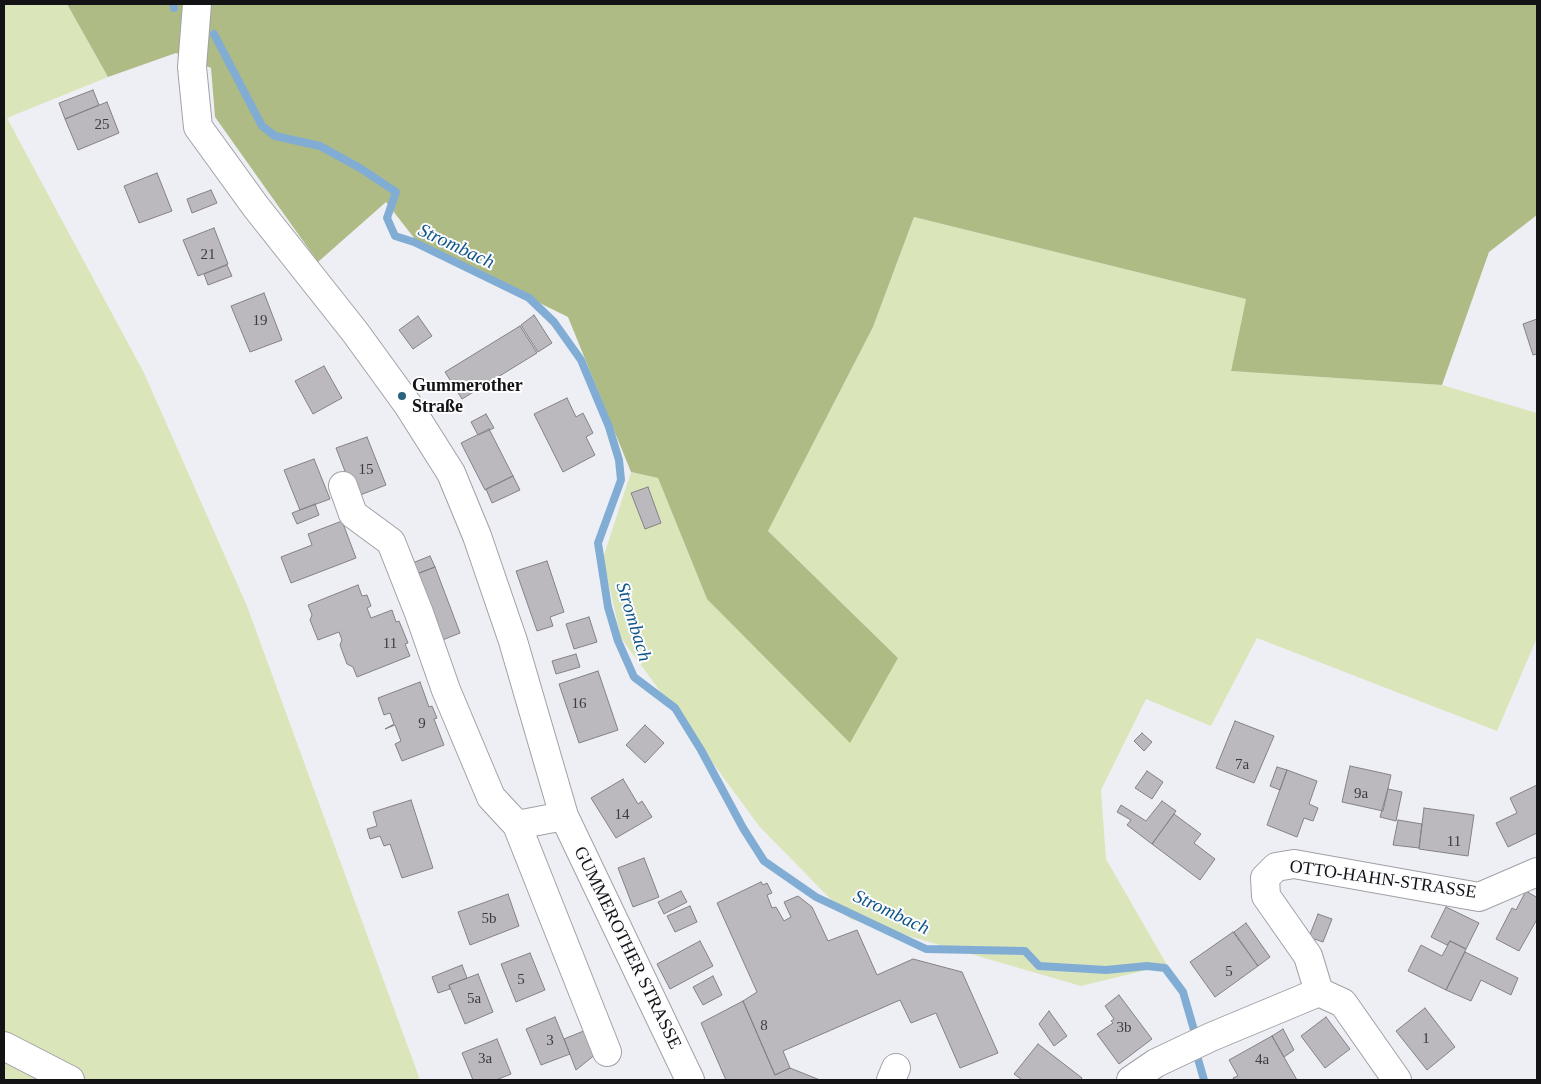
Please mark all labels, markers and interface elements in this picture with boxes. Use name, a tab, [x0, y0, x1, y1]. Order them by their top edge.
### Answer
house number: 25	[94, 116, 110, 134]
water label: Strombach	[414, 219, 498, 275]
house number: 21	[200, 246, 216, 264]
house number: 19	[252, 312, 268, 330]
place label: Gummerother Straße	[412, 375, 523, 418]
marker: Gummerother Straße	[396, 390, 408, 402]
house number: 15	[358, 461, 374, 479]
water label: Strombach	[610, 580, 656, 664]
house number: 11	[383, 635, 397, 653]
house number: 16	[572, 695, 586, 713]
house number: 9	[418, 715, 426, 733]
house number: 7a	[1235, 756, 1249, 774]
house number: 9a	[1354, 785, 1368, 803]
house number: 14	[614, 806, 630, 824]
house number: 11	[1447, 833, 1461, 851]
street label: GUMMEROTHER STRASSE	[569, 843, 685, 1053]
street label: OTTO-HAHN-STRASSE	[1288, 856, 1478, 904]
water label: Strombach	[849, 885, 933, 941]
house number: 5b	[482, 910, 496, 928]
house number: 5	[1225, 963, 1233, 981]
house number: 5	[517, 971, 525, 989]
house number: 5a	[467, 990, 481, 1008]
house number: 8	[760, 1017, 768, 1035]
house number: 3b	[1116, 1019, 1132, 1037]
house number: 1	[1422, 1030, 1430, 1048]
house number: 3	[546, 1032, 554, 1050]
house number: 3a	[478, 1050, 492, 1068]
house number: 4a	[1255, 1051, 1269, 1069]

